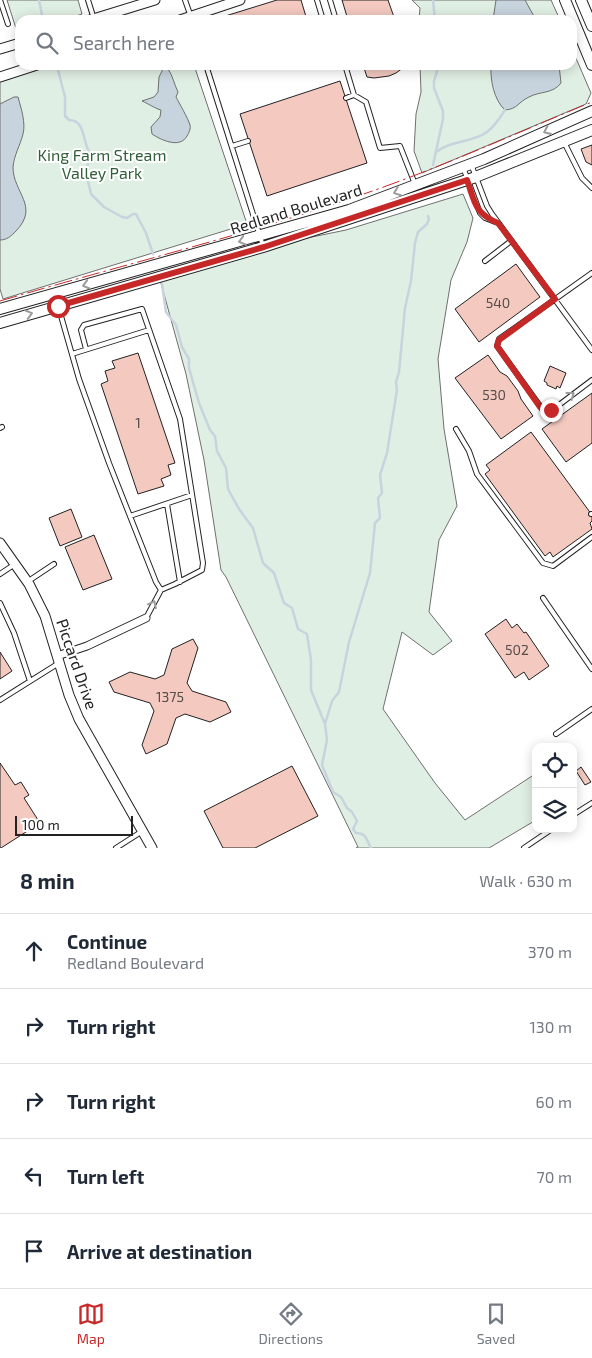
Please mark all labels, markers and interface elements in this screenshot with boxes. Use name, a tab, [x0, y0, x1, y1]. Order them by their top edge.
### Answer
search box	[15, 15, 577, 70]
icon: search	[33, 29, 61, 57]
text: Search here	[73, 31, 175, 54]
one-way arrow	[543, 124, 552, 135]
park label: King Farm Stream Valley Park	[38, 145, 166, 182]
street label: Redland Boulevard	[227, 179, 364, 238]
one-way arrow	[393, 186, 402, 196]
one-way arrow	[238, 235, 247, 245]
one-way arrow	[82, 279, 90, 289]
house number: 540	[486, 294, 510, 311]
route start	[47, 295, 70, 318]
one-way arrow	[25, 310, 33, 320]
house number: 530	[482, 386, 506, 403]
one-way arrow	[565, 393, 574, 401]
route end	[540, 399, 563, 422]
house number: 1	[135, 414, 141, 431]
one-way arrow	[147, 600, 157, 609]
street label: Piccard Drive	[53, 616, 102, 712]
house number: 502	[505, 641, 529, 658]
house number: 1375	[156, 688, 184, 705]
map controls	[532, 743, 577, 833]
button: locate	[532, 743, 577, 788]
button: layers	[532, 788, 577, 833]
scale bar	[15, 813, 132, 836]
text: 100 m	[22, 816, 60, 833]
text: 8 min	[20, 868, 75, 893]
text: Walk · 630 m	[479, 871, 572, 890]
text: Continue	[67, 930, 147, 953]
icon: ahead	[20, 937, 48, 965]
text: 370 m	[528, 942, 572, 961]
text: Redland Boulevard	[67, 953, 204, 972]
icon: right	[20, 1012, 48, 1040]
text: Turn right	[67, 1015, 155, 1038]
text: 130 m	[530, 1017, 572, 1036]
icon: right	[20, 1087, 48, 1115]
text: Turn right	[67, 1090, 155, 1113]
text: 60 m	[536, 1092, 572, 1111]
icon: left	[20, 1162, 48, 1190]
text: Turn left	[67, 1165, 144, 1188]
text: 70 m	[537, 1167, 572, 1186]
icon: arrive	[20, 1237, 48, 1265]
text: Arrive at destination	[67, 1240, 252, 1263]
tab: Map	[77, 1300, 105, 1347]
tab: Directions	[259, 1300, 323, 1347]
tab: Saved	[477, 1300, 515, 1347]

